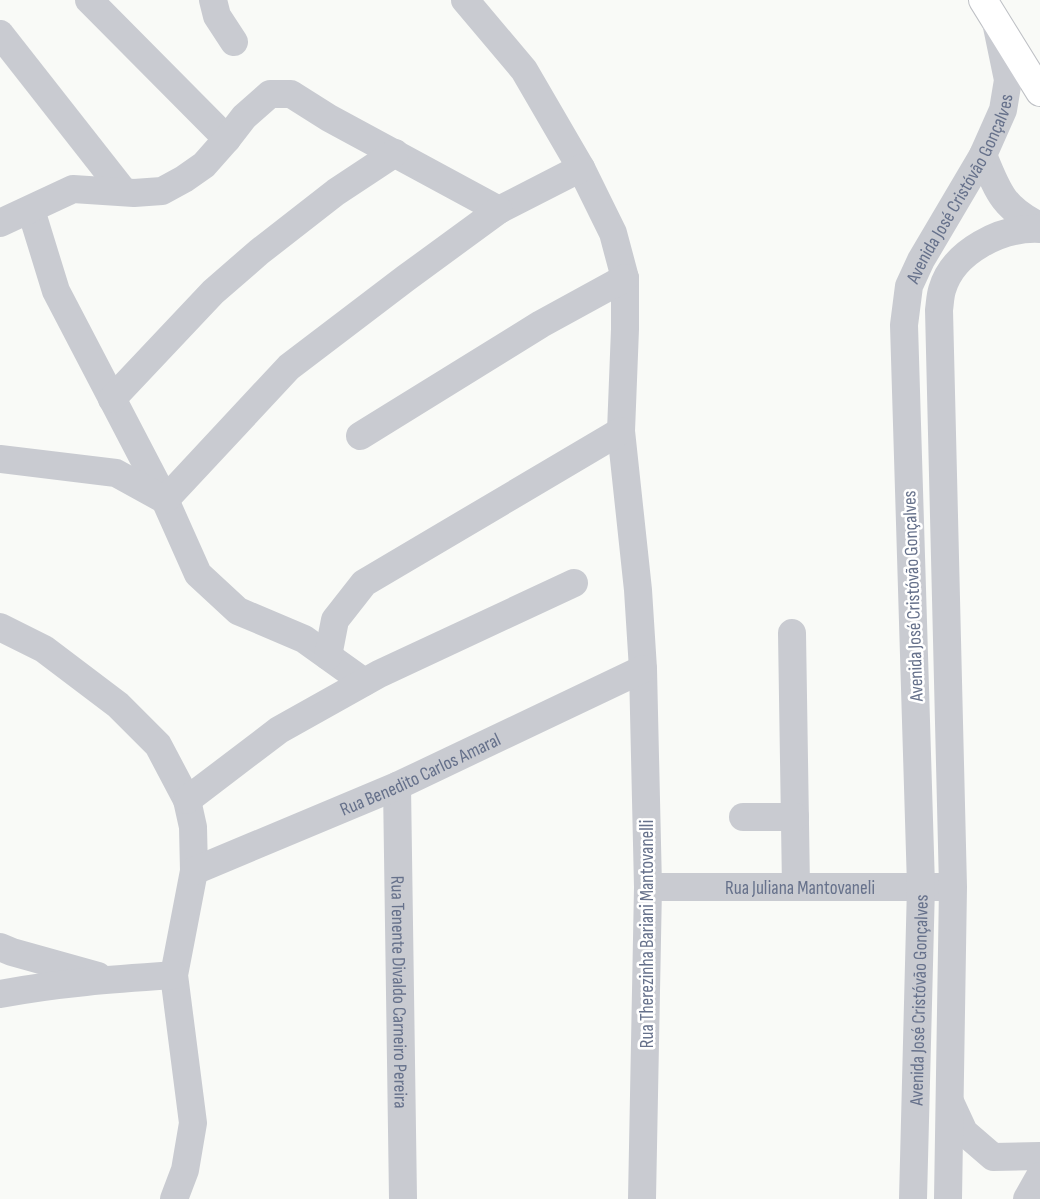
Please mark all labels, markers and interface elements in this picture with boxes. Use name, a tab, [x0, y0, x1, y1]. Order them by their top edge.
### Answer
street label: Avenida José Cristóvão Gonçalves	[901, 92, 1018, 288]
street label: Avenida José Cristóvão Gonçalves	[898, 490, 929, 703]
street label: Rua Benedito Carlos Amaral	[337, 728, 505, 822]
street label: Rua Therezinha Bariani Mantovanelli	[636, 820, 659, 1048]
street label: Rua Tenente Divaldo Carneiro Pereira	[385, 875, 412, 1109]
street label: Rua Juliana Mantovaneli	[725, 877, 875, 900]
street label: Avenida José Cristóvão Gonçalves	[905, 894, 934, 1107]

